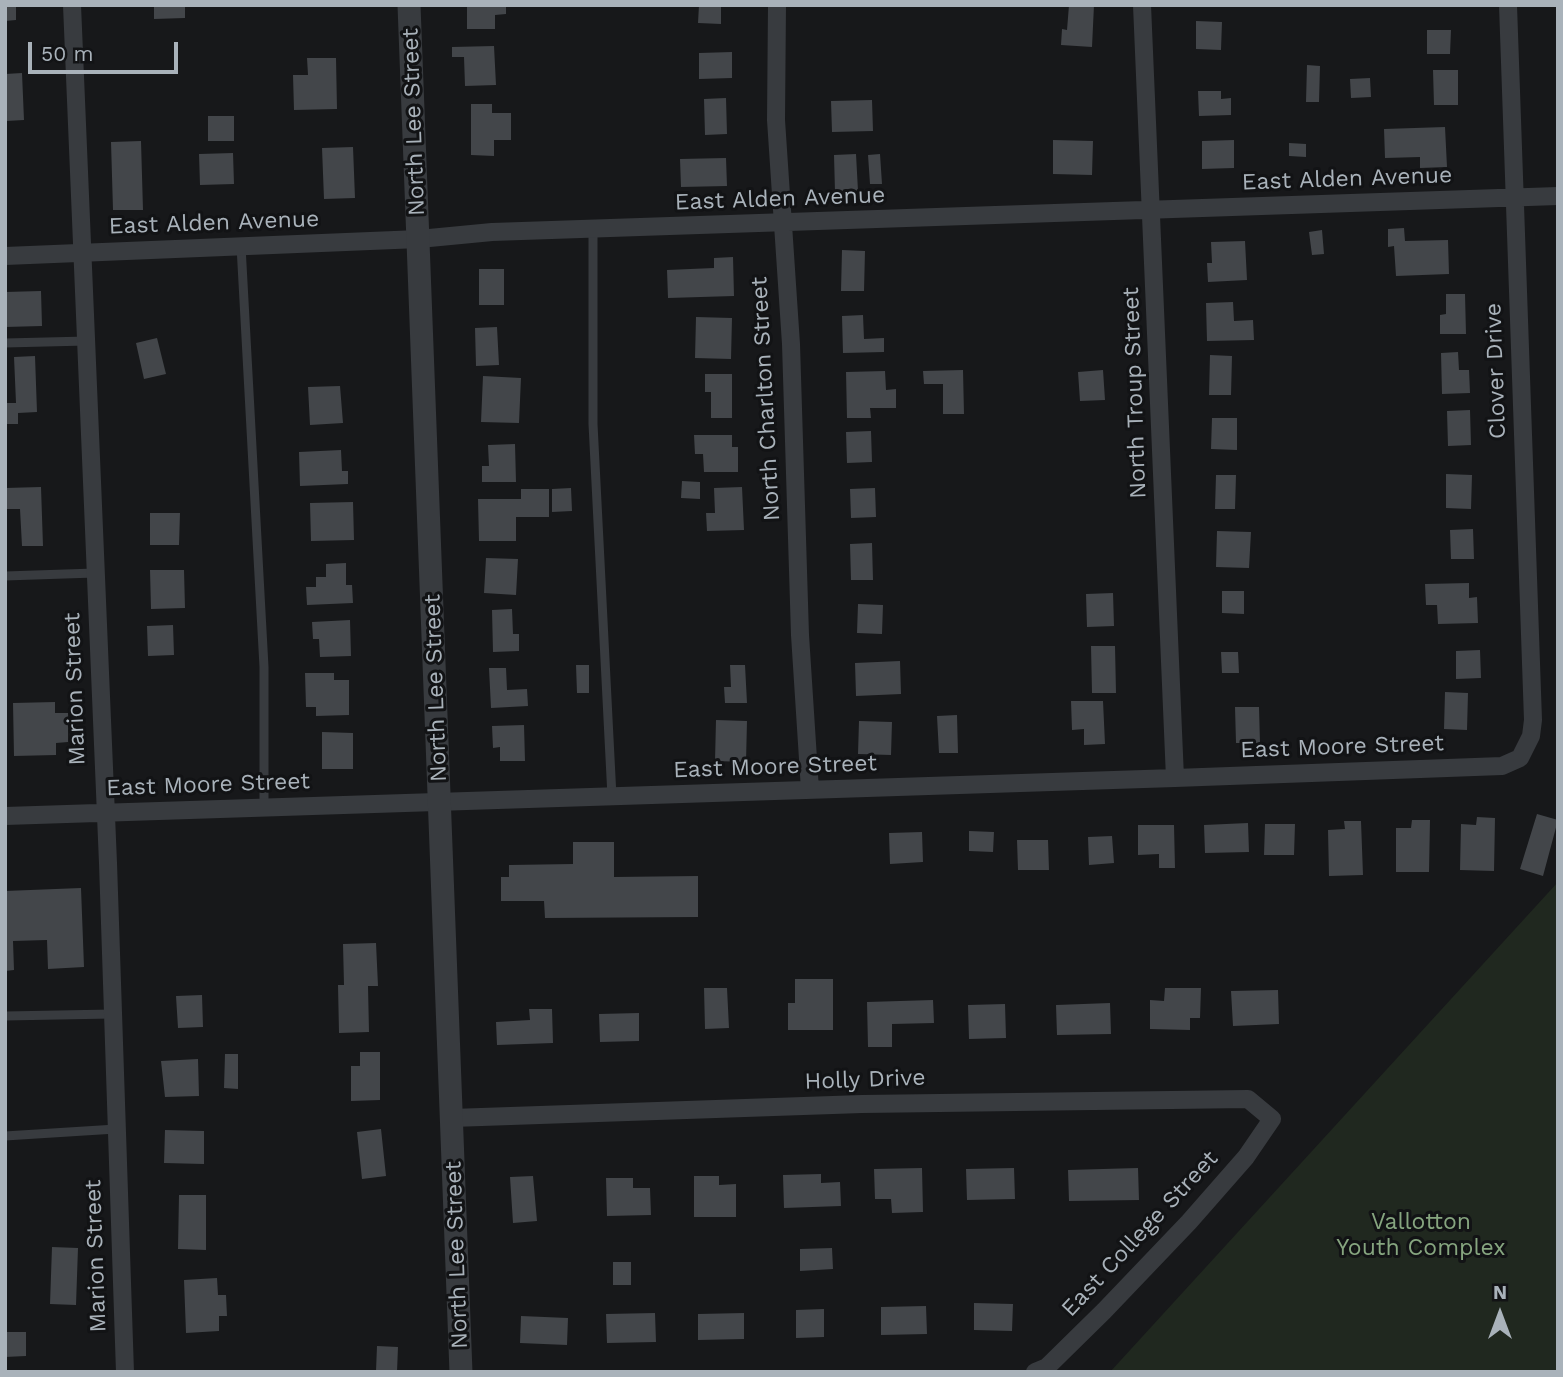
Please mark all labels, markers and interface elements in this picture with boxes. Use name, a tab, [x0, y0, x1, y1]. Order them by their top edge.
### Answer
scale bar	[32, 28, 182, 72]
street label: North Lee Street	[397, 28, 431, 216]
text: 50 m	[41, 41, 93, 66]
street label: East Alden Avenue	[1241, 162, 1453, 196]
street label: East Alden Avenue	[674, 182, 886, 216]
street label: East Alden Avenue	[108, 206, 320, 240]
street label: North Charlton Street	[746, 276, 786, 522]
street label: North Troup Street	[1118, 287, 1152, 499]
street label: Clover Drive	[1480, 302, 1512, 440]
street label: North Lee Street	[419, 594, 453, 782]
street label: Marion Street	[59, 612, 91, 766]
street label: East Moore Street	[1240, 730, 1444, 764]
street label: East Moore Street	[673, 750, 877, 784]
street label: East Moore Street	[106, 768, 310, 802]
street label: Holly Drive	[804, 1064, 926, 1096]
street label: East College Street	[1056, 1145, 1224, 1323]
street label: North Lee Street	[440, 1161, 474, 1349]
street label: Marion Street	[80, 1179, 112, 1333]
park label: Vallotton Youth Complex	[1336, 1208, 1506, 1262]
north arrow	[1465, 1279, 1535, 1349]
text: N	[1493, 1281, 1507, 1304]

